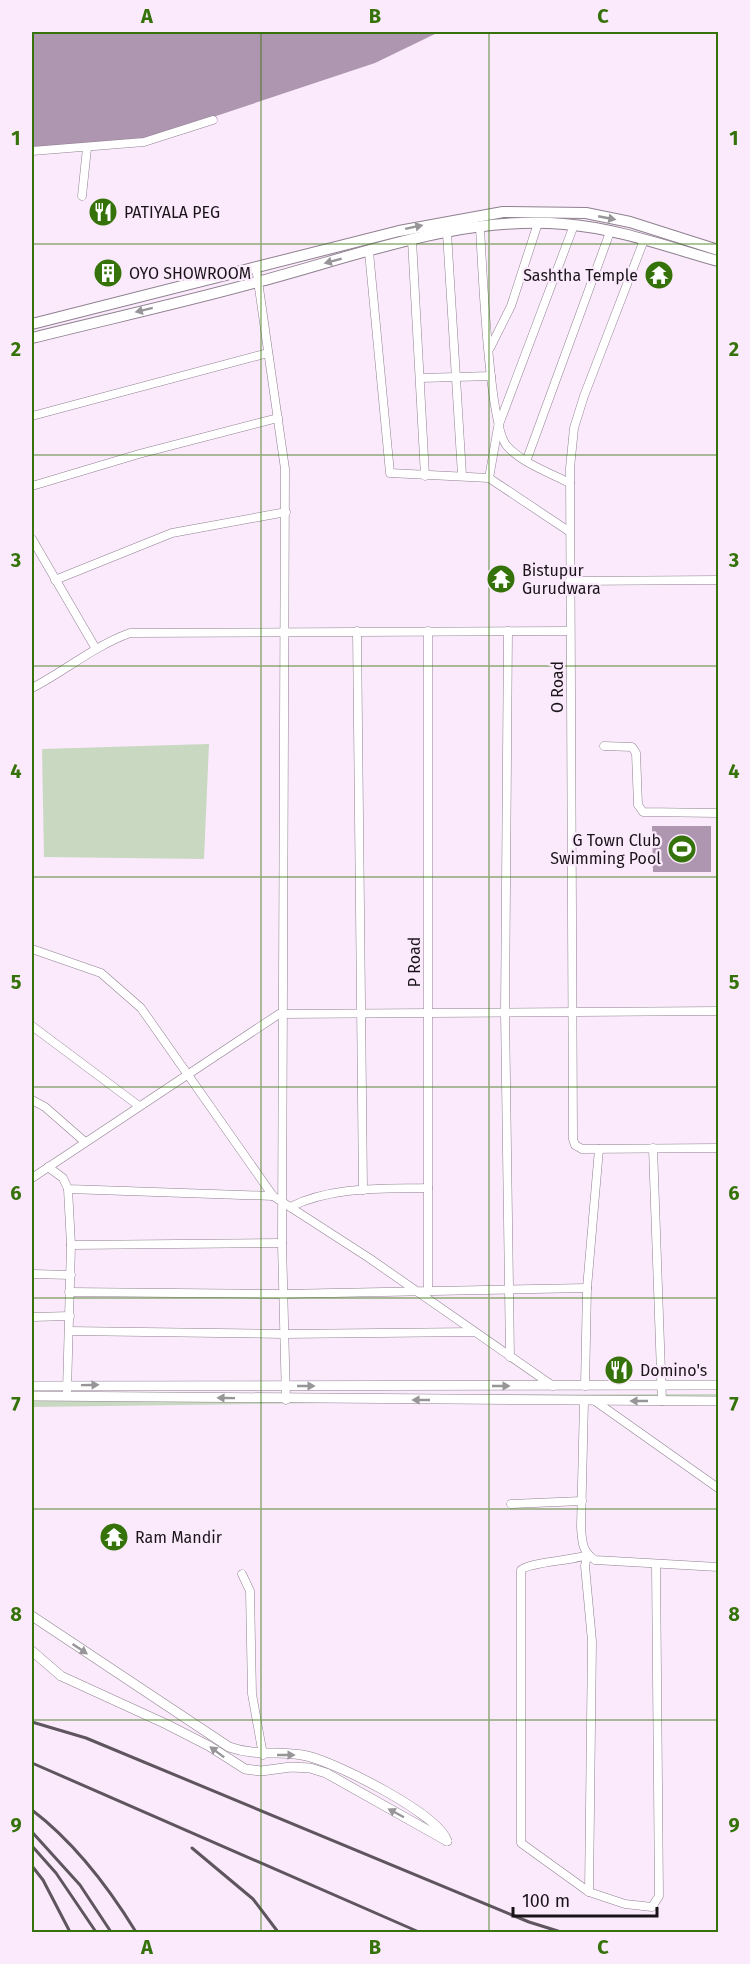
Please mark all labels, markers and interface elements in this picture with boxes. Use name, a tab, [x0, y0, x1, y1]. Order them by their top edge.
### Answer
text: A	[140, 4, 154, 28]
text: B	[369, 4, 381, 28]
text: C	[597, 4, 609, 28]
text: 1	[11, 126, 21, 150]
text: 1	[729, 126, 739, 150]
restaurant icon: PATIYALA PEG	[87, 196, 119, 228]
place label: PATIYALA PEG	[124, 203, 220, 222]
one-way arrow	[598, 214, 617, 223]
one-way arrow	[405, 222, 423, 232]
building icon: OYO SHOWROOM	[92, 257, 124, 289]
one-way arrow	[324, 257, 342, 267]
temple icon: Sashtha Temple	[643, 259, 675, 291]
place label: OYO SHOWROOM	[129, 264, 251, 283]
place label: Sashtha Temple	[523, 266, 638, 285]
one-way arrow	[135, 306, 153, 316]
text: 2	[11, 337, 21, 361]
text: 2	[729, 337, 739, 361]
text: 3	[10, 548, 21, 572]
text: 3	[728, 548, 739, 572]
place label: Bistupur Gurudwara	[522, 561, 601, 598]
temple icon: Bistupur Gurudwara	[485, 563, 517, 595]
street label: O Road	[548, 661, 567, 713]
text: 4	[10, 759, 22, 783]
text: 4	[728, 759, 740, 783]
place label: G Town Club Swimming Pool	[550, 831, 661, 868]
sports icon: G Town Club Swimming Pool	[666, 833, 698, 865]
street label: P Road	[405, 937, 424, 987]
text: 5	[11, 970, 22, 994]
text: 5	[729, 970, 740, 994]
text: 6	[10, 1181, 22, 1205]
text: 6	[728, 1181, 740, 1205]
restaurant icon: Domino's	[603, 1354, 635, 1386]
place label: Domino's	[640, 1361, 707, 1380]
one-way arrow	[80, 1380, 99, 1390]
one-way arrow	[296, 1381, 315, 1391]
one-way arrow	[491, 1381, 510, 1391]
text: 7	[11, 1392, 21, 1416]
text: 7	[729, 1392, 739, 1416]
one-way arrow	[216, 1393, 235, 1403]
one-way arrow	[411, 1395, 430, 1405]
one-way arrow	[630, 1396, 649, 1406]
temple icon: Ram Mandir	[98, 1521, 130, 1553]
place label: Ram Mandir	[135, 1528, 223, 1547]
text: 8	[10, 1602, 22, 1626]
text: 8	[728, 1602, 740, 1626]
one-way arrow	[72, 1643, 88, 1654]
one-way arrow	[210, 1747, 225, 1759]
one-way arrow	[277, 1750, 296, 1760]
one-way arrow	[387, 1808, 404, 1818]
text: 9	[10, 1813, 22, 1837]
text: 9	[728, 1813, 740, 1837]
scale bar	[513, 1880, 657, 1918]
text: 100 m	[522, 1890, 570, 1912]
text: A	[140, 1935, 154, 1959]
text: B	[369, 1935, 381, 1959]
text: C	[597, 1935, 609, 1959]

